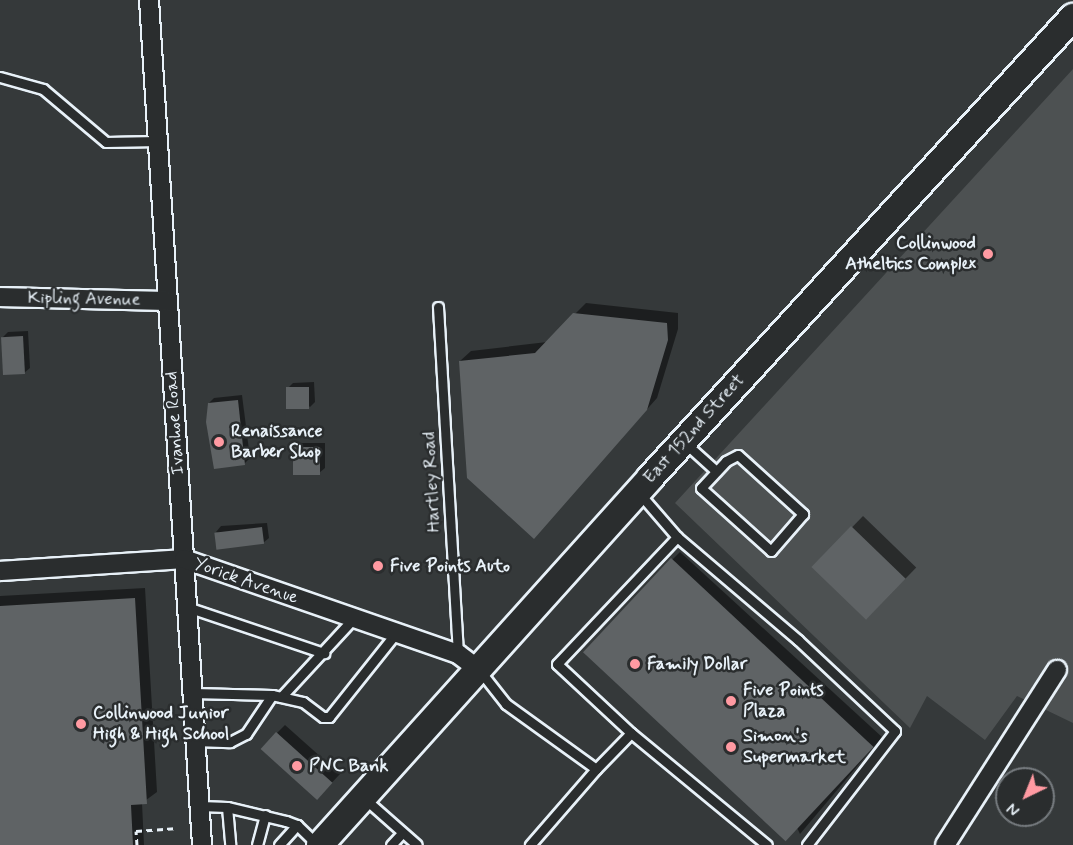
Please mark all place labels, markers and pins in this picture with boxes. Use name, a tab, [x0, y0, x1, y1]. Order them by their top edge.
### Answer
place label: Collinwood Atheltics Complex	[840, 233, 976, 276]
marker: Collinwood Atheltics Complex	[981, 247, 995, 261]
place label: Renaissance Barber Shop	[231, 421, 323, 464]
marker: Renaissance Barber Shop	[212, 435, 226, 449]
place label: Five Points Auto	[390, 555, 511, 577]
marker: Five Points Auto	[371, 559, 385, 573]
place label: Family Dollar	[647, 653, 748, 675]
marker: Family Dollar	[628, 657, 642, 671]
place label: Five Points Plaza	[743, 680, 825, 722]
marker: Five Points Plaza	[724, 694, 738, 708]
place label: Collinwood Junior High & High School	[93, 703, 229, 746]
marker: Collinwood Junior High & High School	[74, 717, 88, 731]
place label: Simon's Supermarket	[743, 726, 846, 768]
marker: Simon's Supermarket	[724, 740, 738, 754]
place label: PNC Bank	[309, 755, 388, 777]
marker: PNC Bank	[290, 759, 304, 773]

